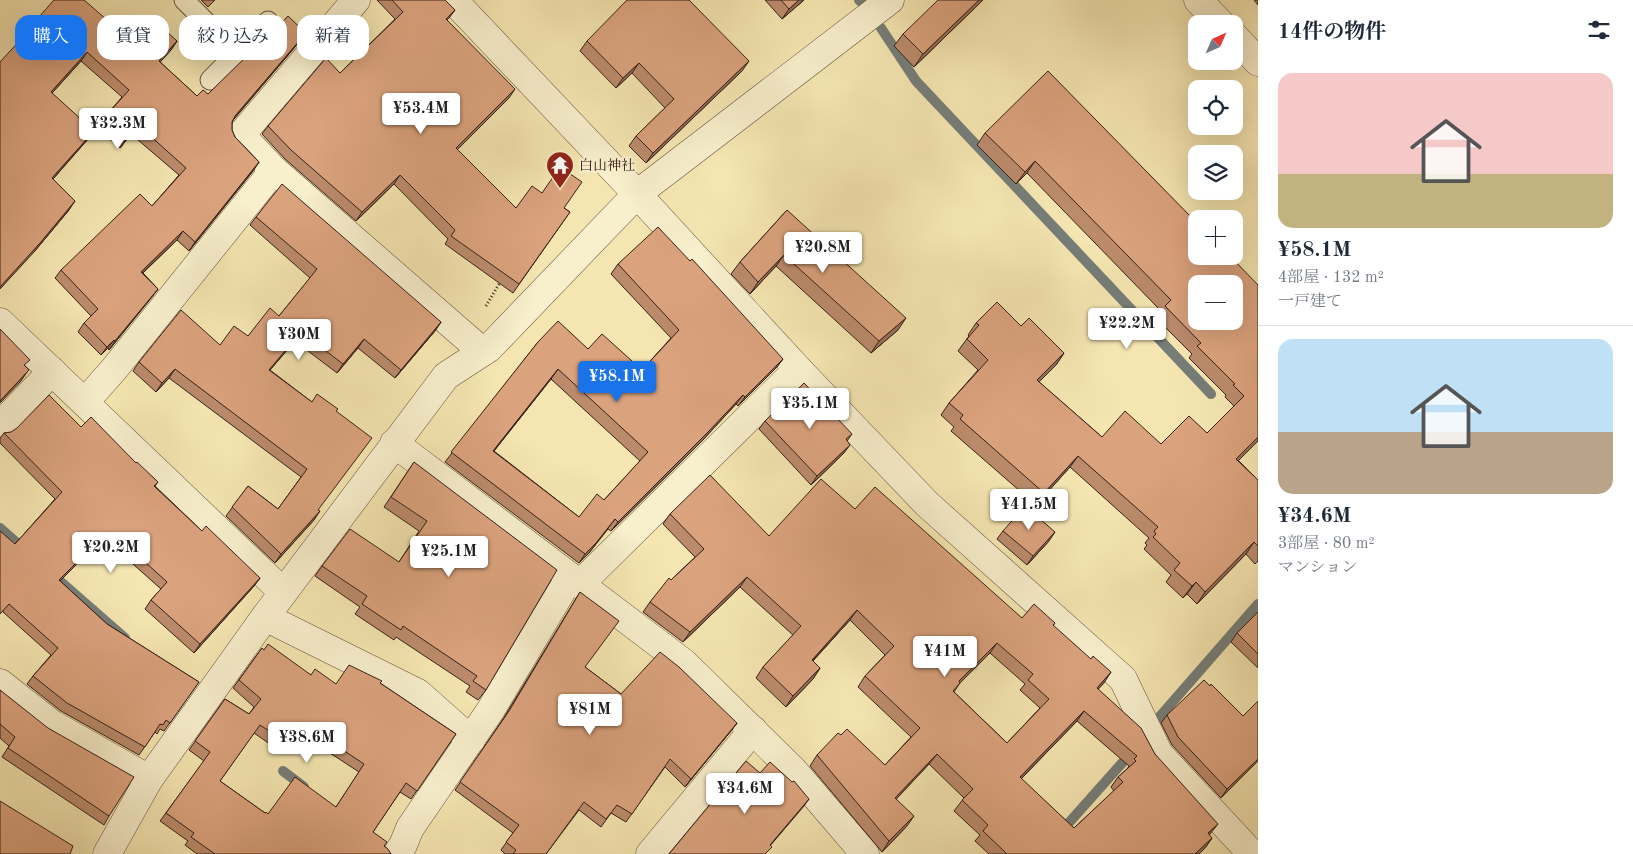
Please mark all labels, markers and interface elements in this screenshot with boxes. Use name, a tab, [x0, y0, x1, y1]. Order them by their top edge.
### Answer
chip: 購入	[15, 15, 87, 60]
chip: 賃貸	[97, 15, 169, 60]
chip: 絞り込み	[179, 15, 287, 60]
chip: 新着	[297, 15, 369, 60]
north arrow	[1188, 15, 1242, 70]
map controls	[1188, 15, 1243, 330]
icon: filters	[1585, 16, 1613, 44]
text: 14件の物件	[1278, 22, 1386, 43]
button: locate	[1188, 80, 1243, 135]
pin: ¥53.4M	[380, 92, 462, 135]
text: ¥53.4M	[393, 101, 449, 117]
icon: home	[1401, 106, 1491, 196]
pin: ¥32.3M	[77, 108, 159, 150]
text: ¥32.3M	[90, 116, 146, 132]
button: layers	[1188, 145, 1243, 200]
temple icon: 白山神社	[545, 150, 575, 189]
place label: 白山神社	[579, 158, 635, 173]
button: +	[1188, 210, 1243, 265]
pin: ¥20.8M	[782, 232, 864, 274]
text: ¥20.8M	[795, 240, 851, 256]
text: ¥58.1M	[1278, 240, 1351, 261]
text: 4部屋 · 132 m²	[1278, 270, 1384, 286]
button: −	[1188, 275, 1243, 330]
text: 一戸建て	[1278, 294, 1342, 310]
pin: ¥22.2M	[1086, 308, 1168, 350]
text: ¥22.2M	[1099, 316, 1155, 332]
pin: ¥30M	[269, 318, 329, 361]
text: ¥30M	[278, 327, 320, 343]
pin: ¥58.1M	[576, 360, 658, 403]
text: ¥58.1M	[589, 369, 645, 385]
icon: home	[1401, 371, 1491, 461]
pin: ¥35.1M	[769, 388, 851, 430]
text: ¥35.1M	[782, 396, 838, 412]
pin: ¥41.5M	[988, 488, 1070, 531]
text: ¥41.5M	[1001, 497, 1057, 513]
text: ¥34.6M	[1278, 506, 1351, 527]
pin: ¥20.2M	[70, 532, 152, 574]
pin: ¥25.1M	[408, 536, 490, 578]
text: 3部屋 · 80 m²	[1278, 536, 1375, 552]
text: ¥20.2M	[83, 540, 139, 556]
text: ¥25.1M	[421, 544, 477, 560]
text: マンション	[1278, 560, 1357, 576]
pin: ¥41M	[915, 636, 975, 678]
text: ¥41M	[924, 644, 966, 660]
pin: ¥81M	[560, 694, 620, 736]
text: ¥81M	[569, 702, 611, 718]
pin: ¥38.6M	[266, 722, 348, 764]
text: ¥38.6M	[279, 730, 335, 746]
pin: ¥34.6M	[704, 772, 786, 815]
text: ¥34.6M	[717, 781, 773, 797]

